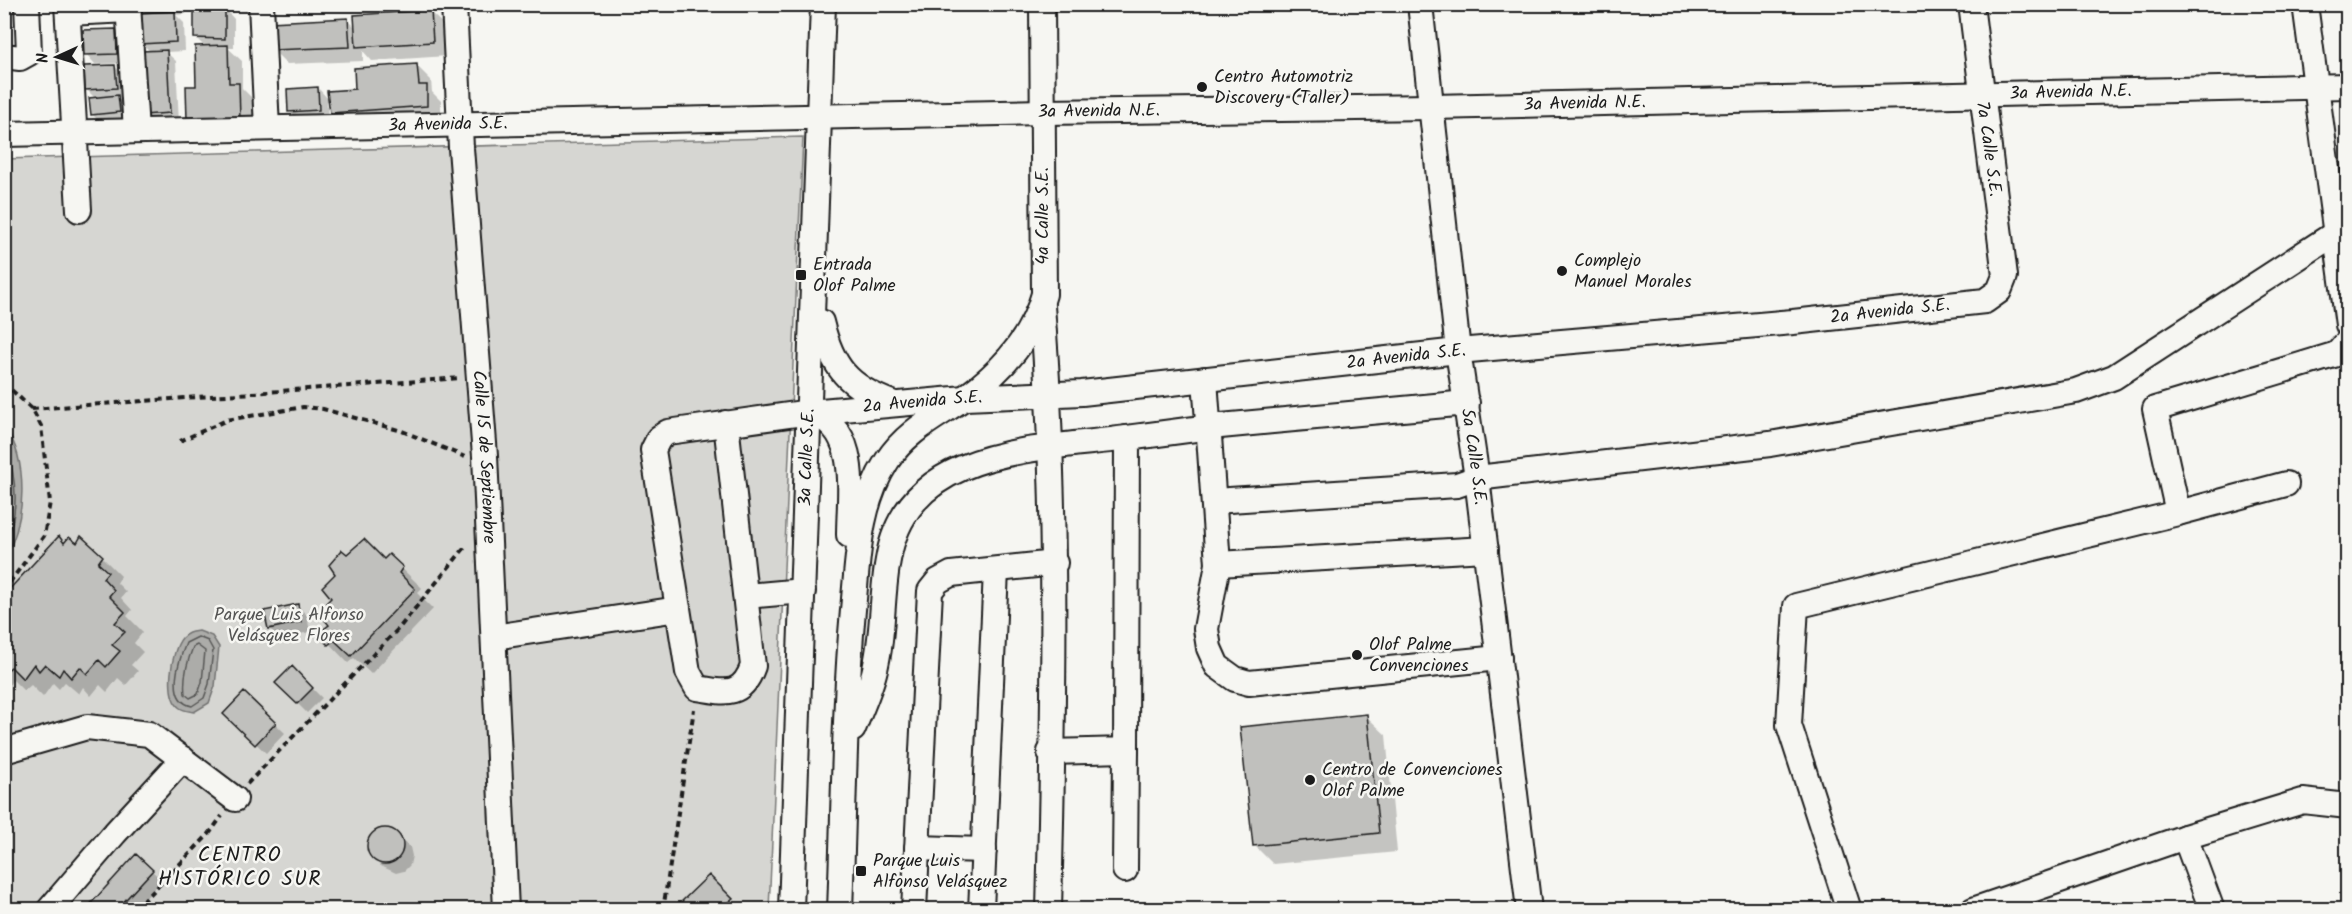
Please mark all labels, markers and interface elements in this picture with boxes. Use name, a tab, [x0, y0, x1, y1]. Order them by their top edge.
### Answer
north arrow	[27, 27, 87, 87]
text: N	[31, 52, 56, 64]
place label: Centro Automotriz Discovery (Taller)	[1214, 63, 1353, 113]
street label: 3a Avenida N.E.	[2009, 76, 2132, 108]
marker: Centro Automotriz Discovery (Taller)	[1195, 80, 1209, 94]
street label: 3a Avenida N.E.	[1523, 88, 1646, 119]
street label: 3a Avenida N.E.	[1037, 96, 1160, 127]
street label: 7a Calle S.E.	[1967, 99, 2009, 199]
street label: 3a Avenida S.E.	[388, 109, 508, 140]
street label: 4a Calle S.E.	[1029, 167, 1058, 265]
place label: Complejo Manuel Morales	[1574, 247, 1692, 297]
place label: Entrada Olof Palme	[813, 251, 896, 301]
marker: Complejo Manuel Morales	[1555, 264, 1569, 278]
marker: Entrada Olof Palme	[794, 268, 808, 282]
street label: 2a Avenida S.E.	[1829, 290, 1951, 332]
street label: 2a Avenida S.E.	[1345, 336, 1467, 378]
street label: Calle 15 de Septiembre	[464, 369, 504, 544]
street label: 2a Avenida S.E.	[861, 383, 983, 422]
street label: 5a Calle S.E.	[1452, 406, 1495, 507]
street label: 3a Calle S.E.	[791, 408, 823, 507]
park label: Parque Luis Alfonso Velásquez Flores	[214, 601, 364, 651]
place label: Olof Palme Convenciones	[1369, 631, 1469, 681]
marker: Olof Palme Convenciones	[1350, 648, 1364, 662]
place label: Centro de Convenciones Olof Palme	[1322, 756, 1503, 806]
marker: Centro de Convenciones Olof Palme	[1303, 773, 1317, 787]
district label: CENTRO HISTÓRICO SUR	[158, 839, 322, 896]
place label: Parque Luis Alfonso Velásquez	[873, 847, 1007, 897]
marker: Parque Luis Alfonso Velásquez	[854, 864, 868, 878]

